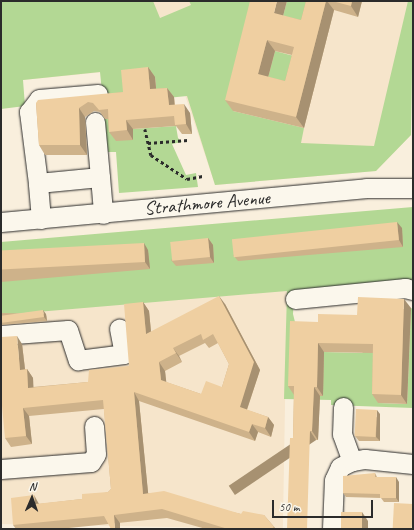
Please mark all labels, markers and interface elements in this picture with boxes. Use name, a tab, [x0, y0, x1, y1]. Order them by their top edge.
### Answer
street label: Strathmore Avenue	[143, 187, 271, 221]
north arrow	[12, 478, 52, 518]
text: N	[29, 479, 36, 493]
scale bar	[274, 492, 375, 518]
text: 50 m	[279, 499, 299, 515]

